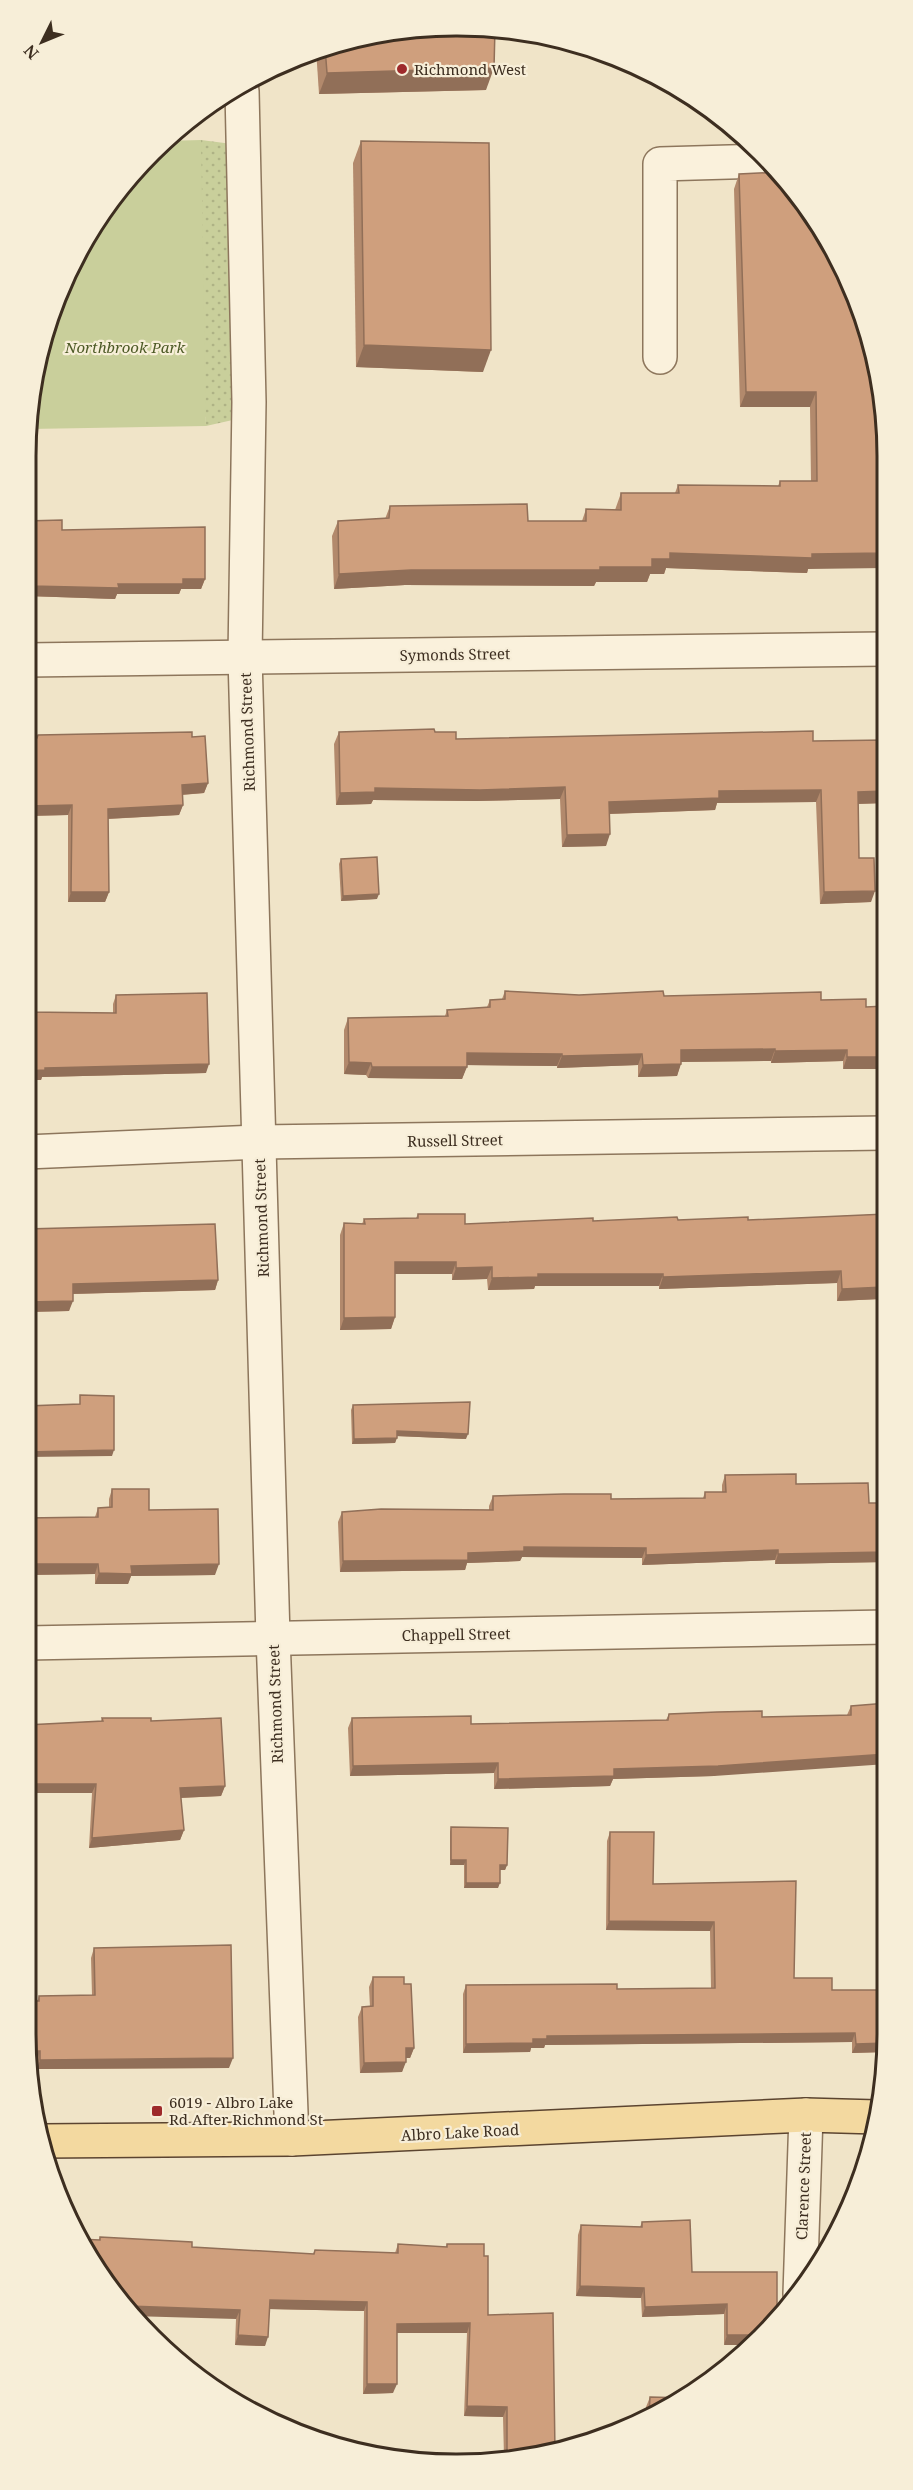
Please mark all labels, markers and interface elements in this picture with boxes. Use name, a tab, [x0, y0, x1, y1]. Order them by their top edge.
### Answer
north arrow	[12, 12, 72, 72]
text: N	[18, 40, 43, 64]
place label: Richmond West	[414, 59, 526, 79]
marker: Richmond West	[395, 62, 409, 76]
park label: Northbrook Park	[64, 337, 185, 357]
street label: Symonds Street	[400, 643, 510, 665]
street label: Richmond Street	[235, 672, 259, 792]
street label: Russell Street	[407, 1129, 503, 1151]
street label: Richmond Street	[249, 1158, 273, 1278]
street label: Chappell Street	[401, 1623, 511, 1645]
street label: Richmond Street	[263, 1644, 287, 1764]
place label: 6019 - Albro Lake Rd After Richmond St	[169, 2092, 323, 2129]
marker: 6019 - Albro Lake Rd After Richmond St	[150, 2104, 164, 2118]
street label: Albro Lake Road	[400, 2119, 520, 2145]
street label: Clarence Street	[791, 2132, 815, 2240]

